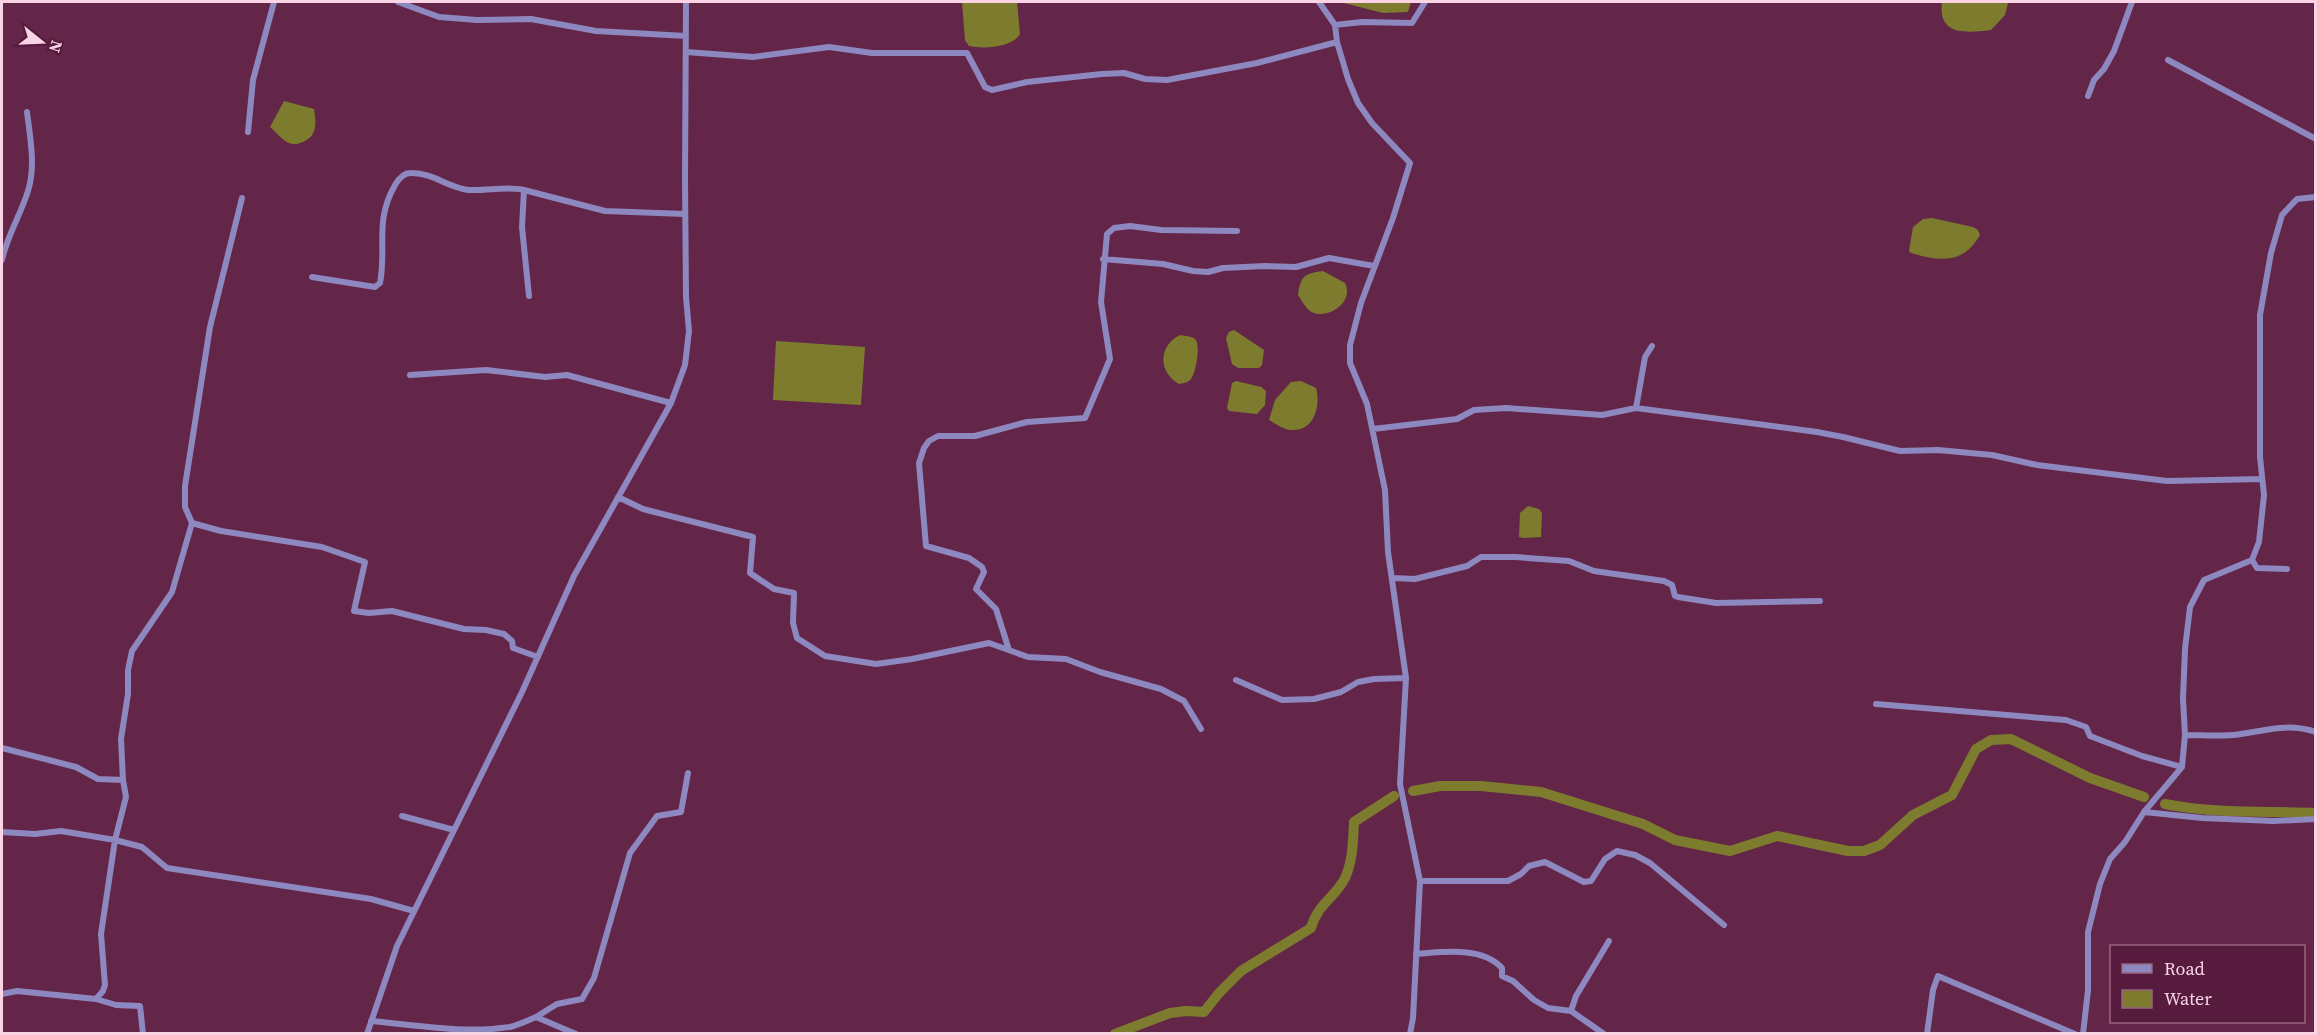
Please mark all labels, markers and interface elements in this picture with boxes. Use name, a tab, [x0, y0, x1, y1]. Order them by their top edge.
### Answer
north arrow	[12, 12, 72, 72]
text: N	[44, 38, 69, 56]
legend	[2110, 945, 2305, 1023]
text: Road	[2164, 956, 2205, 981]
text: Water	[2164, 986, 2212, 1011]

